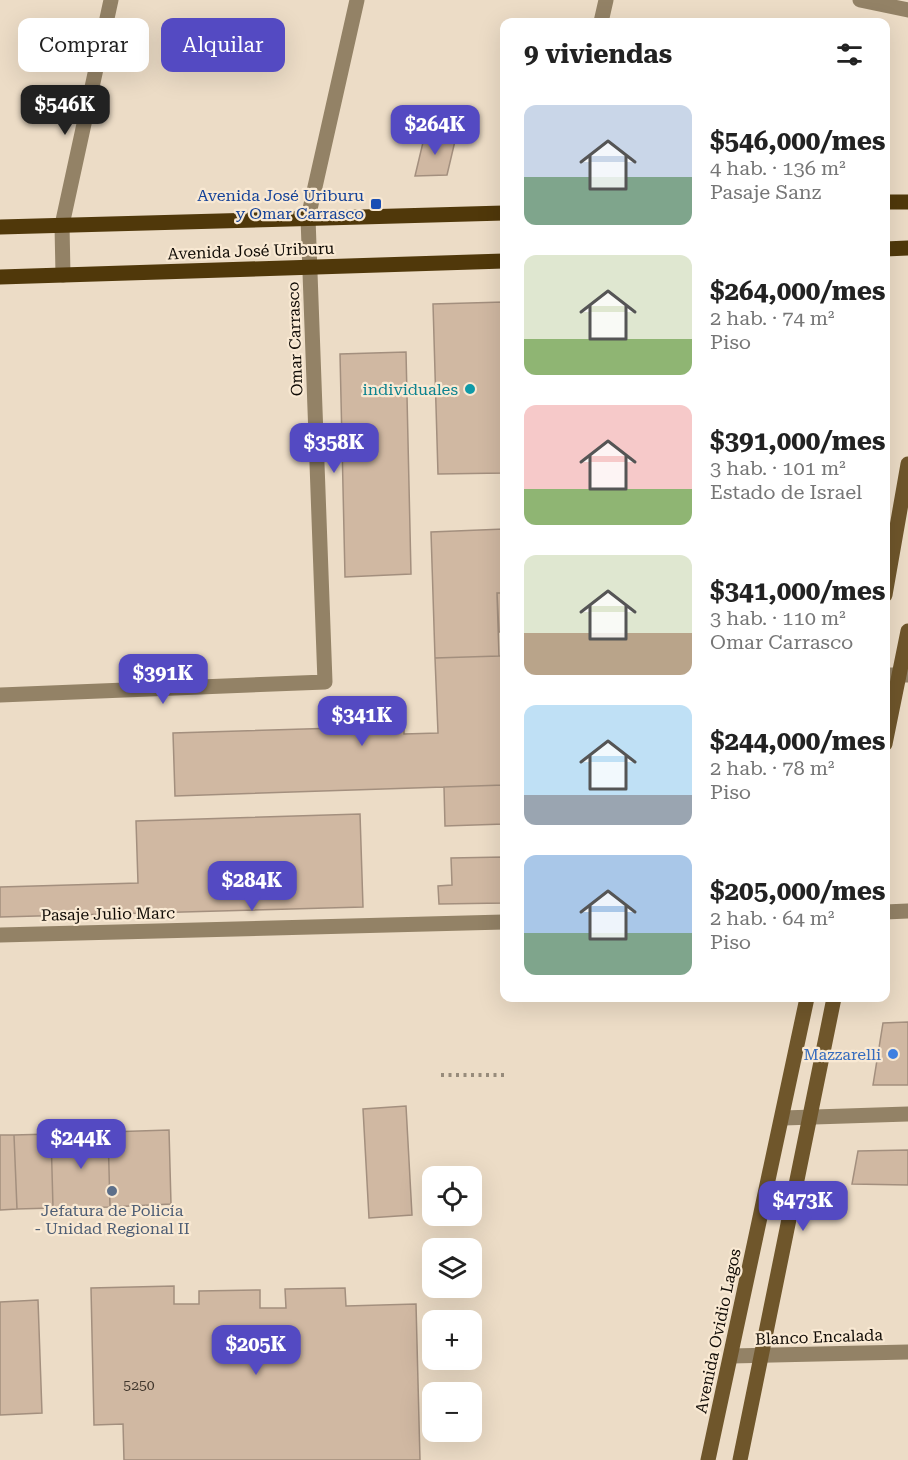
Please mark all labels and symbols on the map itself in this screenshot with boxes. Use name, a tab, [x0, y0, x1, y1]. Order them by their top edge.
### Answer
pin: $546K	[23, 85, 107, 136]
pin: $264K	[393, 105, 477, 156]
place label: Avenida José Uriburu y Omar Carrasco	[197, 186, 364, 223]
marker: Avenida José Uriburu y Omar Carrasco	[369, 197, 383, 211]
street label: Avenida José Uriburu	[167, 239, 335, 263]
street label: Omar Carrasco	[283, 281, 306, 397]
place label: individuales	[363, 380, 458, 399]
marker: individuales	[463, 382, 477, 396]
pin: $358K	[292, 423, 376, 474]
pin: $391K	[121, 654, 205, 705]
pin: $341K	[320, 696, 404, 747]
pin: $284K	[210, 861, 294, 912]
street label: Pasaje Julio Marc	[41, 903, 175, 925]
place label: Mazzarelli	[803, 1045, 881, 1064]
marker: Mazzarelli	[886, 1047, 900, 1061]
pin: $244K	[39, 1119, 123, 1170]
pin: $473K	[761, 1181, 845, 1232]
marker: Jefatura de Policía - Unidad Regional II	[105, 1184, 119, 1198]
place label: Jefatura de Policía - Unidad Regional II	[34, 1201, 190, 1238]
street label: Avenida Ovidio Lagos	[691, 1246, 745, 1415]
pin: $205K	[214, 1325, 298, 1376]
street label: Blanco Encalada	[755, 1325, 884, 1349]
house number: 5250	[123, 1377, 155, 1393]

